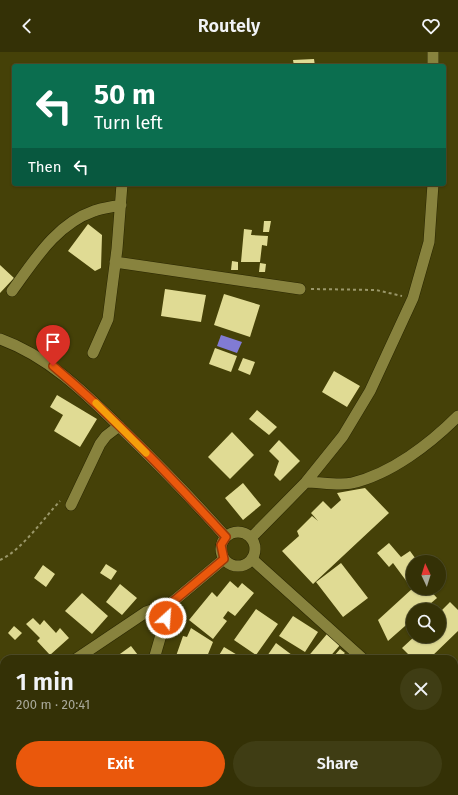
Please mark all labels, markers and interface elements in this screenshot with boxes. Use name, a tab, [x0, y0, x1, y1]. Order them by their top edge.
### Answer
icon: back	[16, 15, 38, 37]
text: Routely	[198, 15, 260, 37]
icon: heart	[420, 15, 442, 37]
text: 50 m	[94, 78, 156, 111]
icon: left	[28, 80, 80, 132]
text: Turn left	[94, 112, 163, 134]
icon: left	[70, 156, 92, 178]
text: Then	[28, 158, 62, 176]
pin	[36, 325, 70, 366]
icon: arrive	[42, 331, 64, 353]
north arrow	[406, 555, 446, 595]
map controls	[406, 555, 446, 643]
position arrow	[145, 597, 187, 639]
button: search	[406, 603, 446, 643]
text: 1 min	[16, 668, 74, 696]
button: close	[400, 668, 442, 710]
text: 200 m · 20:41	[16, 697, 90, 712]
button: Exit	[16, 741, 225, 787]
button: Share	[233, 741, 442, 787]

